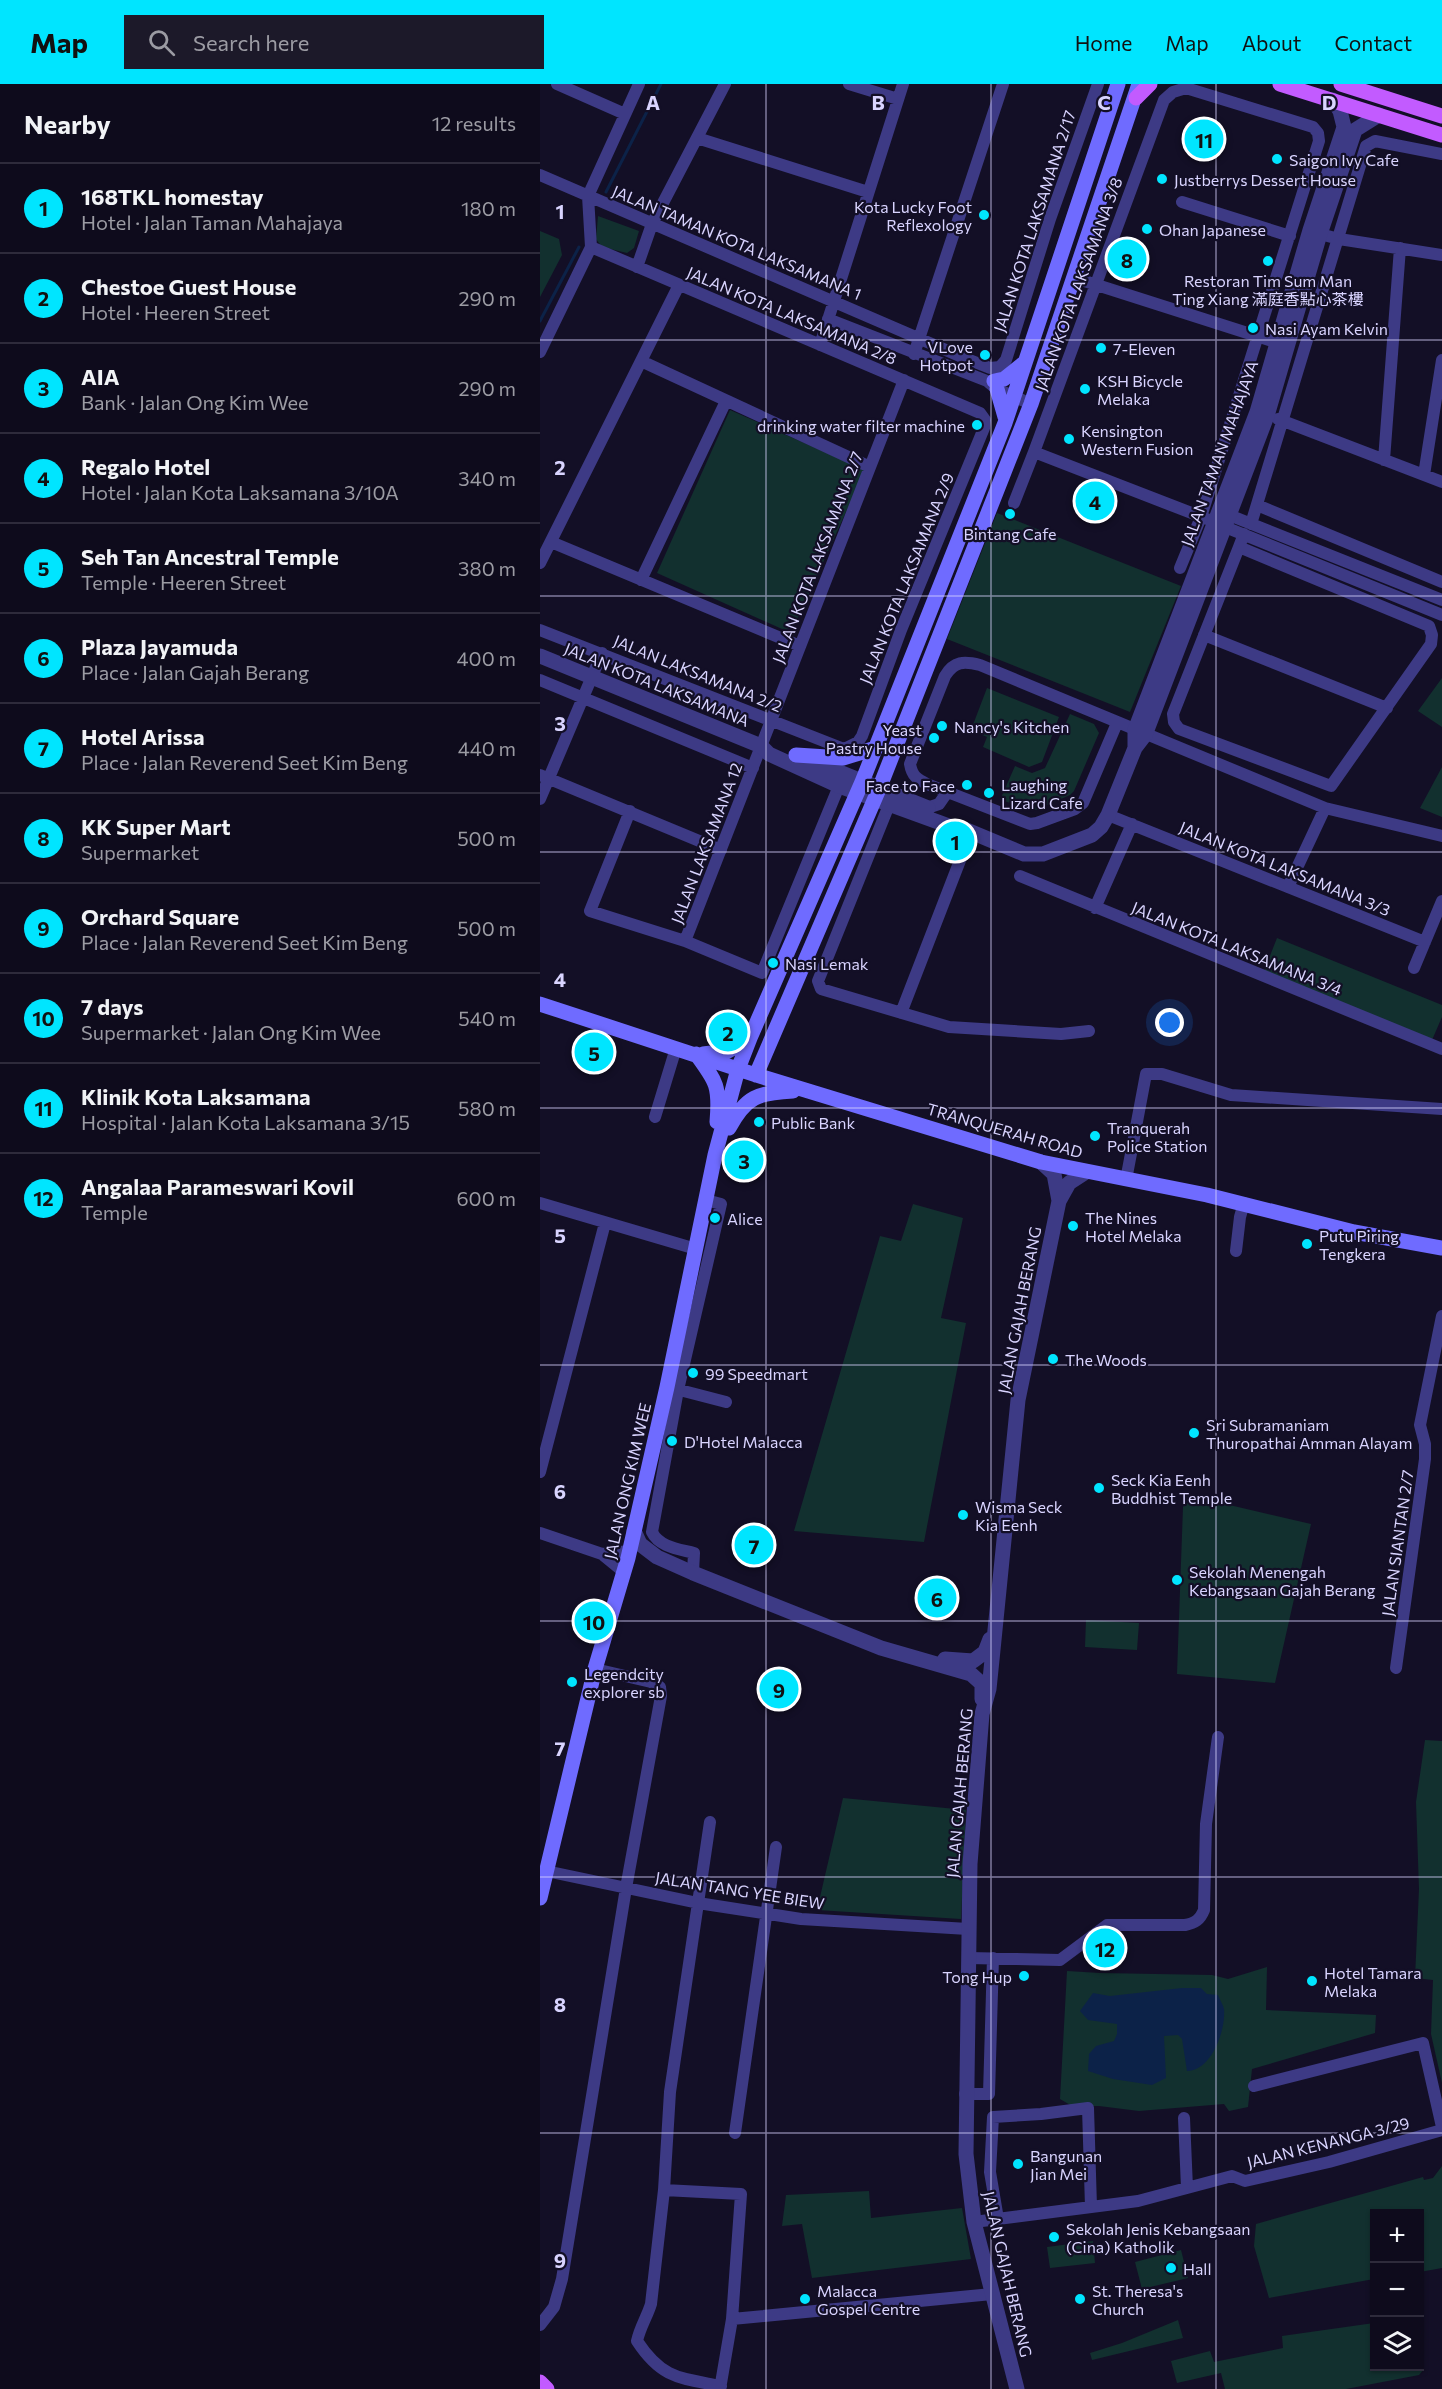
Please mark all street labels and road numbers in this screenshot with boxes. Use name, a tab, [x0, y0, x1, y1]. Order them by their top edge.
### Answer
street label: JALAN KOTA LAKSAMANA 2/17	[989, 108, 1079, 334]
street label: JALAN KOTA LAKSAMANA 3/8	[1030, 175, 1126, 393]
street label: JALAN TAMAN KOTA LAKSAMANA 1	[610, 181, 864, 303]
street label: JALAN KOTA LAKSAMANA 2/8	[684, 262, 900, 368]
street label: JALAN TAMAN MAHAJAYA	[1177, 358, 1261, 548]
street label: JALAN KOTA LAKSAMANA 2/7	[768, 449, 866, 665]
street label: JALAN KOTA LAKSAMANA 2/9	[855, 470, 957, 686]
street label: JALAN LAKSAMANA 2/2	[611, 631, 785, 716]
street label: JALAN KOTA LAKSAMANA	[562, 638, 752, 730]
street label: JALAN LAKSAMANA 12	[667, 760, 745, 926]
street label: JALAN KOTA LAKSAMANA 3/3	[1177, 817, 1393, 919]
street label: JALAN KOTA LAKSAMANA 3/4	[1129, 897, 1345, 999]
street label: TRANQUERAH ROAD	[925, 1099, 1085, 1161]
street label: JALAN GAJAH BERANG	[993, 1225, 1045, 1395]
street label: JALAN ONG KIM WEE	[600, 1401, 654, 1561]
street label: JALAN SIANTAN 2/7	[1377, 1469, 1417, 1617]
street label: JALAN GAJAH BERANG	[942, 1708, 976, 1878]
street label: JALAN TANG YEE BIEW	[654, 1867, 826, 1913]
street label: JALAN KENANGA 3/29	[1245, 2113, 1411, 2171]
street label: JALAN GAJAH BERANG	[980, 2189, 1036, 2359]

